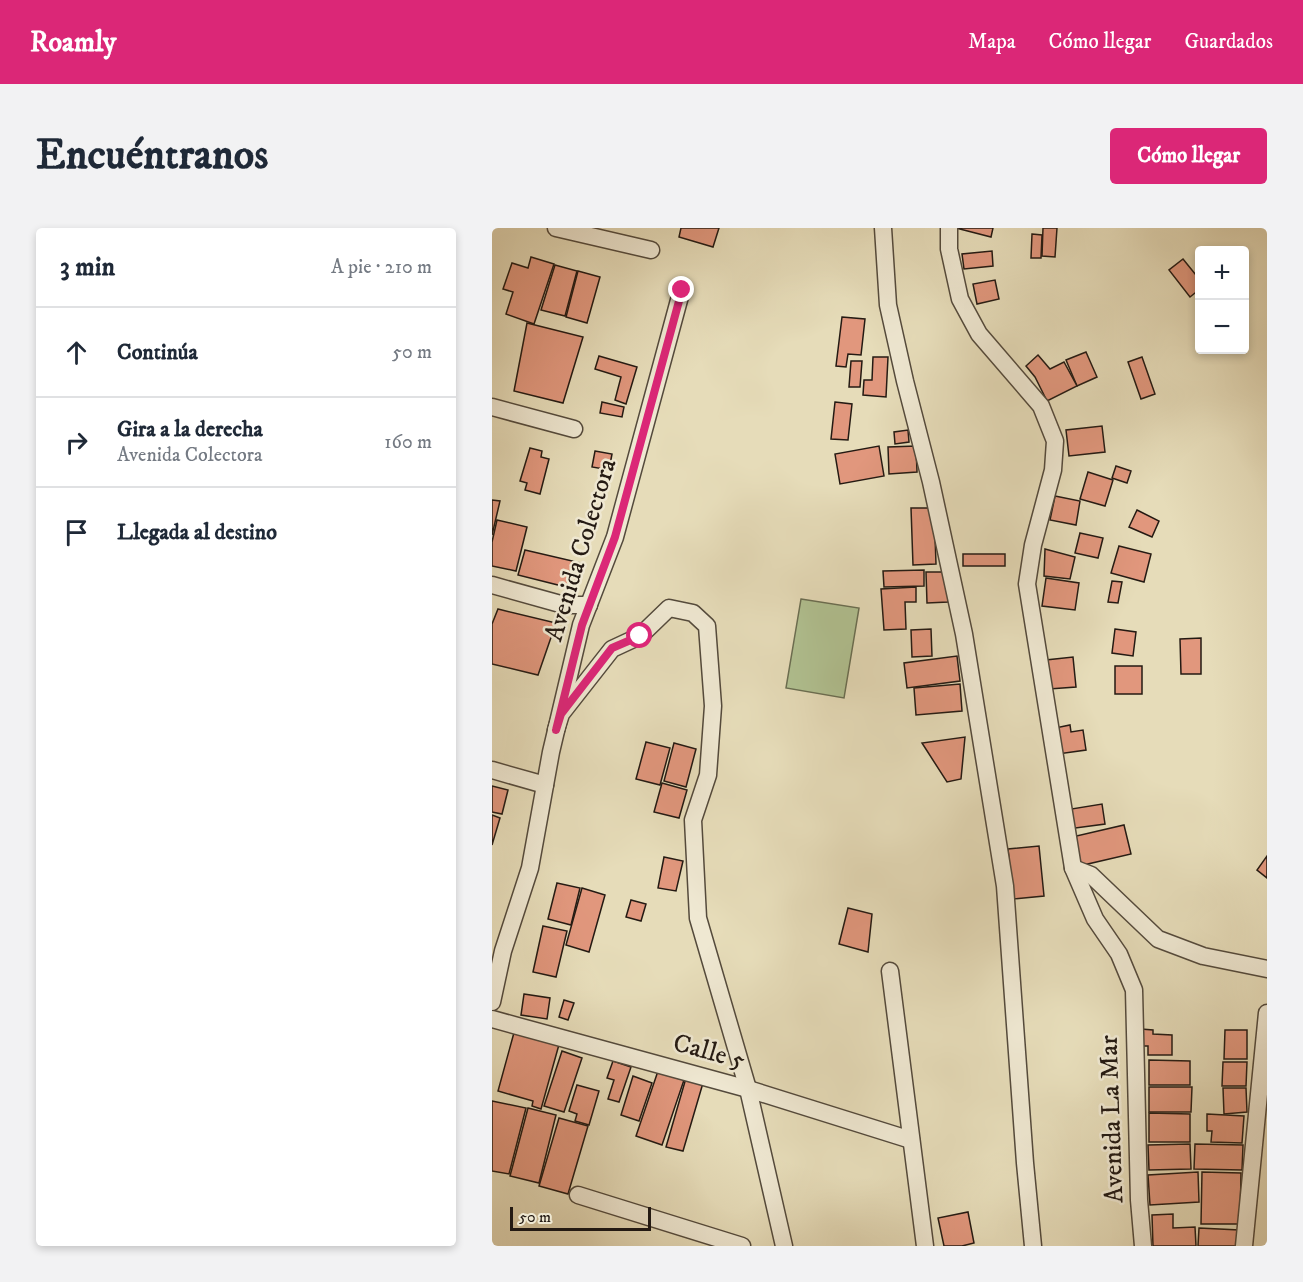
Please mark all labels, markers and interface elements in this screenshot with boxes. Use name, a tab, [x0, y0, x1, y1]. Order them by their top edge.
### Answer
text: Roamly	[30, 25, 116, 60]
text: Mapa	[968, 29, 1016, 55]
text: Cómo llegar	[1049, 29, 1151, 55]
text: Guardados	[1184, 29, 1273, 55]
button: Cómo llegar	[1110, 128, 1267, 184]
text: Encuéntranos	[36, 130, 268, 182]
map controls	[1195, 246, 1249, 354]
button: +	[1195, 246, 1249, 300]
text: 3 min	[60, 251, 115, 284]
text: A pie · 210 m	[331, 255, 432, 280]
route end	[668, 276, 694, 302]
button: −	[1195, 300, 1249, 354]
icon: ahead	[60, 336, 93, 369]
text: Continúa	[117, 339, 198, 366]
text: 50 m	[392, 340, 432, 365]
text: Gira a la derecha	[117, 416, 263, 443]
icon: right	[60, 426, 93, 459]
text: 160 m	[384, 430, 432, 455]
text: Avenida Colectora	[117, 443, 263, 468]
street label: Avenida Colectora	[538, 455, 624, 645]
icon: arrive	[60, 516, 93, 549]
text: Llegada al destino	[117, 519, 277, 546]
route start	[626, 622, 652, 648]
street label: Calle 5	[669, 1027, 749, 1077]
street label: Avenida La Mar	[1093, 1034, 1131, 1203]
scale bar	[510, 1204, 651, 1232]
text: 50 m	[519, 1207, 551, 1227]

